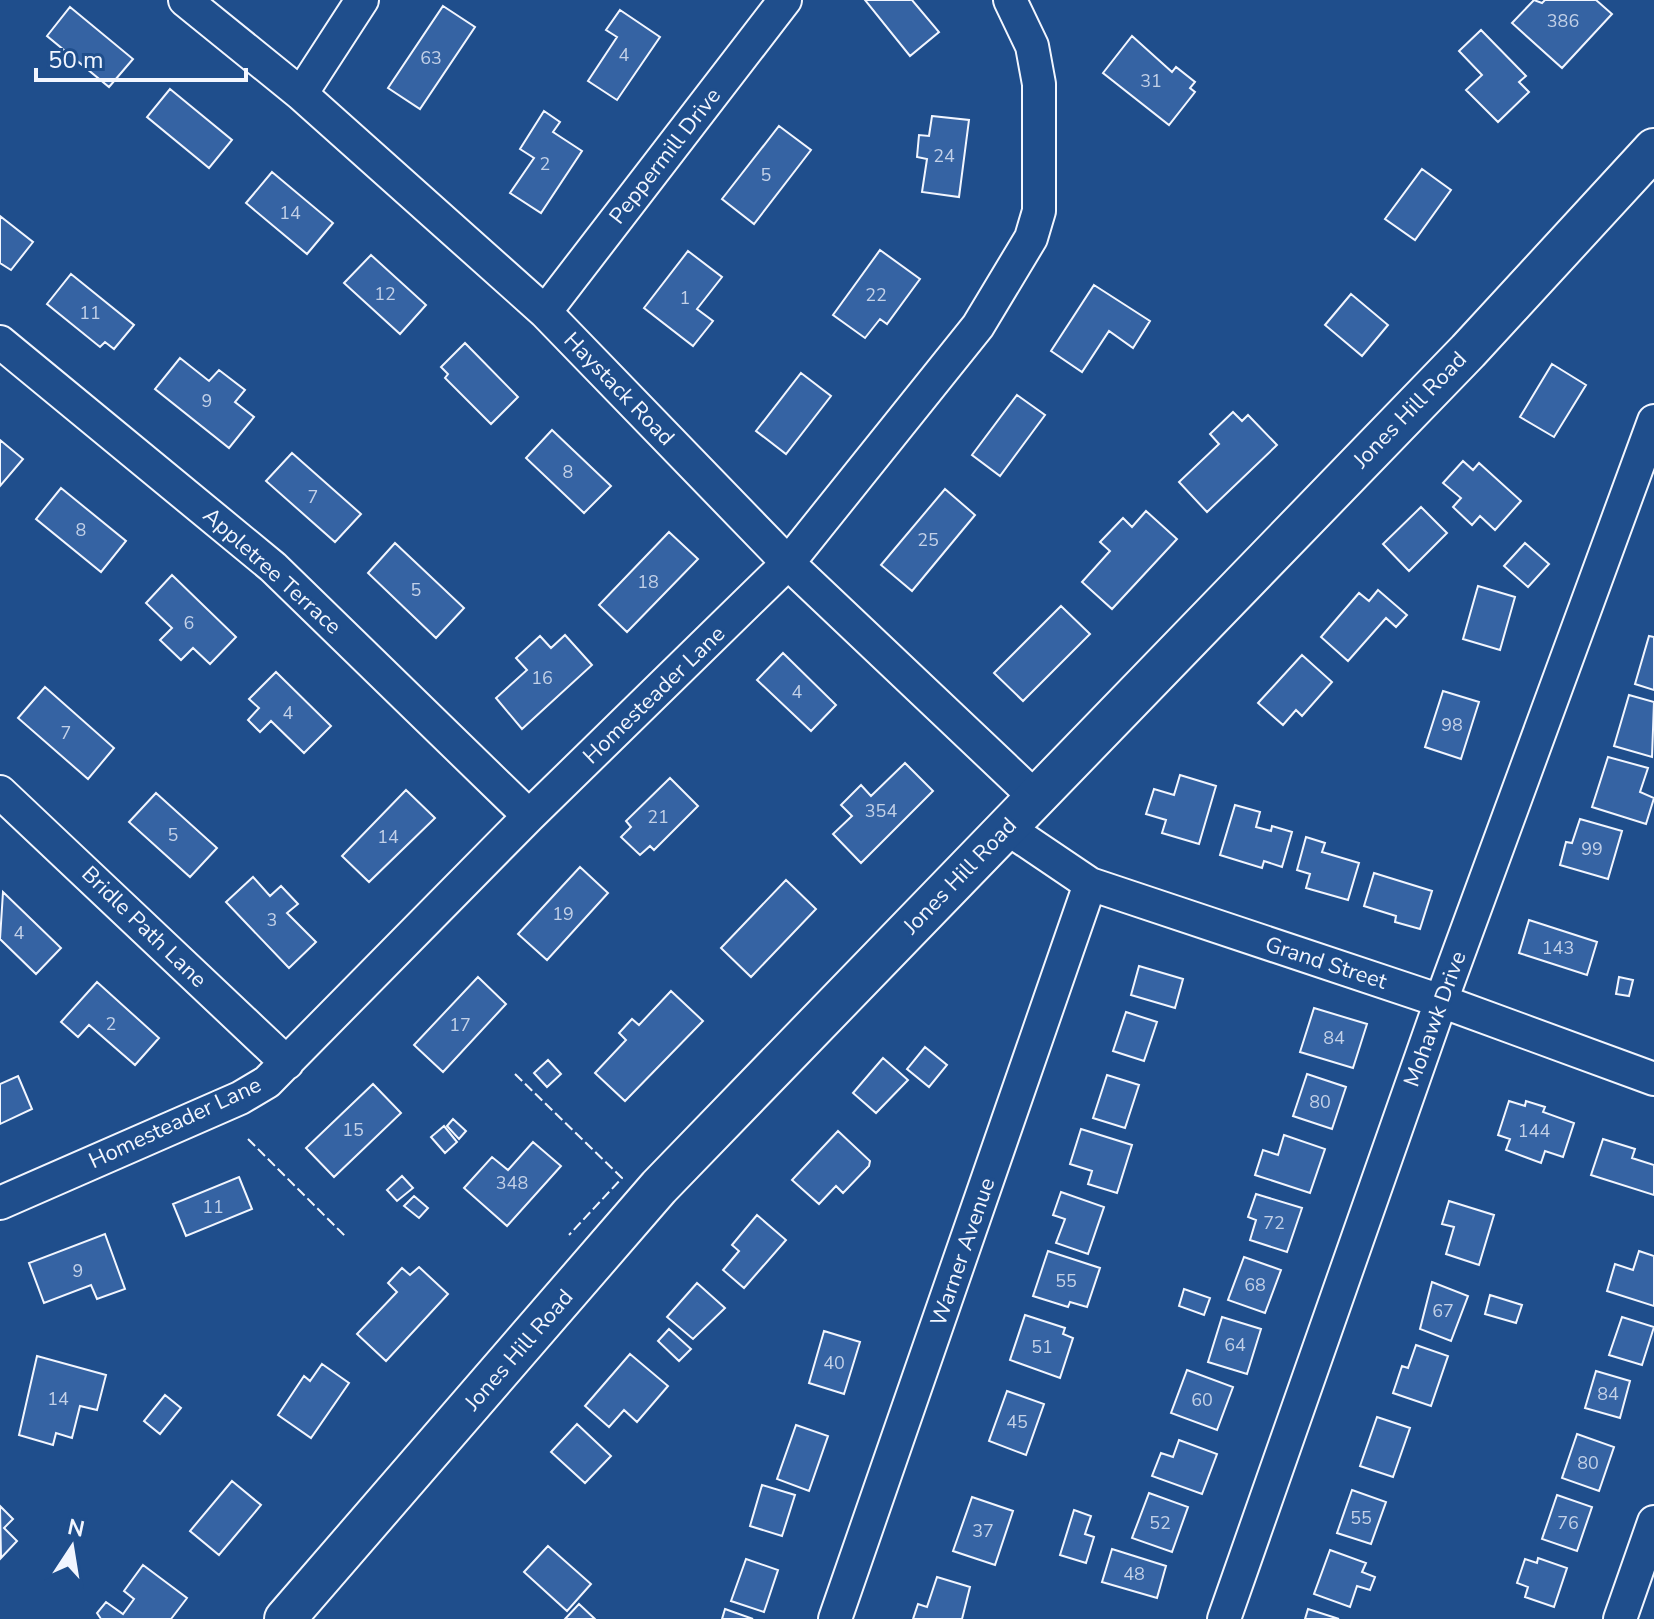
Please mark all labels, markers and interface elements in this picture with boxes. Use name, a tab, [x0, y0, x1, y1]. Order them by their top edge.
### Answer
house number: 386	[1547, 9, 1579, 33]
scale bar	[36, 32, 246, 82]
house number: 4	[619, 43, 630, 67]
text: 50 m	[48, 44, 104, 76]
house number: 63	[420, 46, 442, 70]
house number: 31	[1140, 69, 1162, 93]
street label: Peppermill Drive	[602, 82, 728, 230]
house number: 24	[933, 144, 955, 168]
house number: 2	[540, 152, 550, 176]
house number: 5	[761, 163, 771, 187]
house number: 14	[279, 201, 301, 225]
house number: 12	[374, 282, 396, 306]
house number: 22	[865, 283, 887, 307]
house number: 1	[680, 286, 690, 310]
house number: 11	[79, 301, 101, 325]
street label: Haystack Road	[557, 326, 681, 452]
street label: Jones Hill Road	[1346, 345, 1473, 476]
house number: 9	[202, 389, 212, 413]
house number: 8	[563, 460, 573, 484]
house number: 7	[308, 485, 318, 509]
street label: Appletree Terrace	[196, 501, 348, 641]
house number: 8	[76, 518, 86, 542]
house number: 25	[917, 528, 939, 552]
house number: 18	[637, 570, 659, 594]
house number: 5	[411, 578, 421, 602]
house number: 6	[184, 611, 194, 635]
street label: Homesteader Lane	[576, 619, 732, 771]
house number: 16	[531, 666, 553, 690]
house number: 4	[792, 680, 803, 704]
house number: 4	[283, 701, 294, 725]
house number: 98	[1441, 713, 1463, 737]
house number: 7	[61, 721, 71, 745]
house number: 354	[865, 799, 897, 823]
house number: 21	[647, 805, 669, 829]
street label: Jones Hill Road	[896, 811, 1023, 942]
house number: 5	[168, 823, 178, 847]
house number: 14	[377, 825, 399, 849]
house number: 99	[1581, 837, 1603, 861]
street label: Bridle Path Lane	[75, 860, 213, 994]
house number: 19	[552, 902, 574, 926]
house number: 3	[267, 908, 277, 932]
house number: 4	[14, 921, 25, 945]
street label: Grand Street	[1261, 929, 1391, 997]
house number: 143	[1542, 936, 1574, 960]
street label: Mohawk Drive	[1397, 947, 1473, 1091]
house number: 2	[106, 1012, 116, 1036]
house number: 17	[449, 1013, 471, 1037]
house number: 84	[1323, 1026, 1345, 1050]
street label: Homesteader Lane	[84, 1070, 266, 1176]
house number: 80	[1309, 1090, 1331, 1114]
house number: 15	[342, 1118, 364, 1142]
house number: 144	[1518, 1119, 1550, 1143]
house number: 348	[496, 1171, 528, 1195]
street label: Warner Avenue	[924, 1174, 1002, 1330]
house number: 11	[202, 1195, 224, 1219]
house number: 72	[1263, 1211, 1285, 1235]
house number: 9	[73, 1259, 83, 1283]
house number: 55	[1055, 1269, 1077, 1293]
house number: 68	[1244, 1273, 1266, 1297]
street label: Jones Hill Road	[457, 1283, 580, 1418]
house number: 67	[1432, 1299, 1454, 1323]
house number: 64	[1224, 1333, 1246, 1357]
house number: 51	[1031, 1335, 1053, 1359]
house number: 40	[823, 1351, 845, 1375]
house number: 84	[1597, 1382, 1619, 1406]
house number: 14	[47, 1387, 69, 1411]
house number: 60	[1191, 1388, 1213, 1412]
house number: 45	[1006, 1410, 1028, 1434]
house number: 80	[1577, 1451, 1599, 1475]
house number: 55	[1350, 1506, 1372, 1530]
north arrow	[32, 1507, 112, 1587]
house number: 52	[1149, 1511, 1171, 1535]
house number: 76	[1557, 1511, 1579, 1535]
text: N	[65, 1512, 87, 1545]
house number: 37	[972, 1519, 994, 1543]
house number: 48	[1123, 1562, 1145, 1586]

